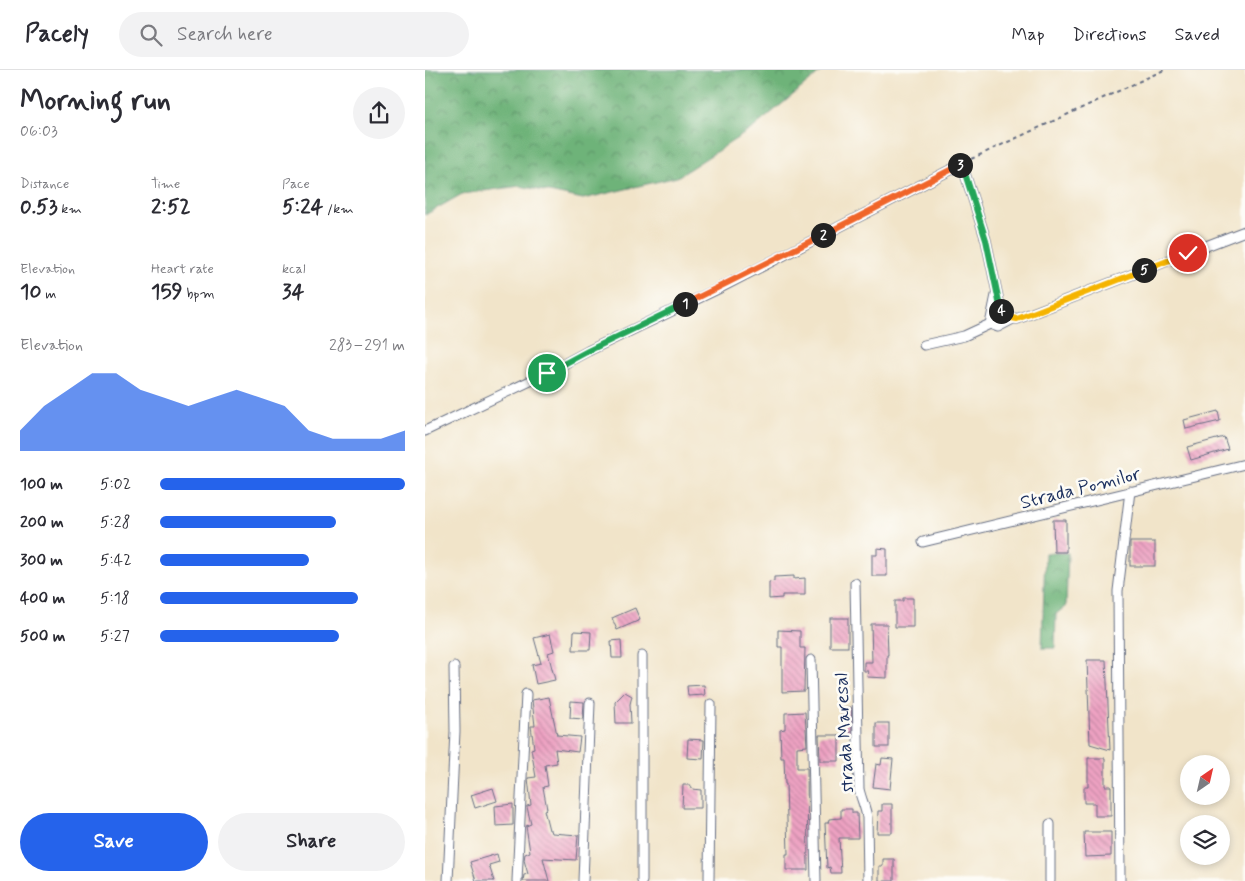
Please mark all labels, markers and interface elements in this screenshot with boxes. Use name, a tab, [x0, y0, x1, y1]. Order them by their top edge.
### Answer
search box	[119, 12, 469, 57]
text: Pacely	[25, 19, 89, 50]
icon: search	[137, 21, 165, 49]
text: Search here	[177, 22, 273, 47]
text: Map	[1012, 23, 1045, 47]
text: Directions	[1073, 23, 1147, 47]
text: Saved	[1175, 23, 1220, 47]
text: Morning run	[20, 83, 171, 120]
button: share	[353, 87, 405, 139]
text: 06:03	[20, 121, 58, 142]
pin: 3	[947, 152, 973, 178]
text: 3	[957, 156, 964, 174]
text: Distance	[20, 175, 69, 193]
text: Time	[151, 175, 180, 193]
text: Pace	[282, 175, 310, 193]
text: 0.53	[20, 193, 58, 221]
text: 2:52	[151, 193, 191, 221]
text: 5:24	[282, 193, 323, 221]
text: km	[58, 200, 82, 218]
text: /km	[323, 200, 354, 218]
pin: 2	[811, 222, 835, 248]
text: 2	[820, 226, 827, 244]
pin	[1167, 232, 1209, 274]
icon: check	[1174, 239, 1202, 267]
pin: 5	[1131, 258, 1157, 282]
text: Elevation	[20, 260, 75, 278]
text: Heart rate	[151, 260, 214, 278]
text: kcal	[282, 260, 306, 278]
text: 5	[1140, 261, 1149, 279]
text: 10	[20, 278, 41, 306]
text: 159	[151, 278, 183, 306]
text: 34	[282, 278, 304, 306]
text: m	[41, 285, 56, 303]
text: bpm	[183, 285, 215, 303]
pin: 1	[673, 292, 697, 316]
text: 1	[682, 295, 689, 313]
pin: 4	[989, 298, 1013, 324]
text: 4	[997, 302, 1006, 320]
text: Elevation	[20, 335, 83, 356]
text: 283–291 m	[329, 335, 405, 356]
pin	[526, 352, 568, 394]
icon: arrive	[533, 359, 561, 387]
street label: Strada Pomilor	[1018, 461, 1143, 515]
text: 100 m	[20, 474, 63, 495]
text: 5:02	[100, 474, 131, 495]
text: 200 m	[20, 512, 64, 533]
text: 5:28	[100, 512, 130, 533]
text: 300 m	[20, 550, 63, 571]
text: 5:42	[100, 550, 132, 571]
text: 400 m	[20, 588, 65, 609]
text: 5:18	[100, 588, 130, 609]
text: 500 m	[20, 626, 65, 647]
text: 5:27	[100, 626, 130, 647]
street label: strada Maresal	[829, 672, 860, 794]
north arrow	[1180, 755, 1230, 805]
map controls	[1180, 755, 1230, 865]
button: Save	[20, 813, 208, 871]
button: Share	[218, 813, 405, 871]
button: layers	[1180, 815, 1230, 865]

